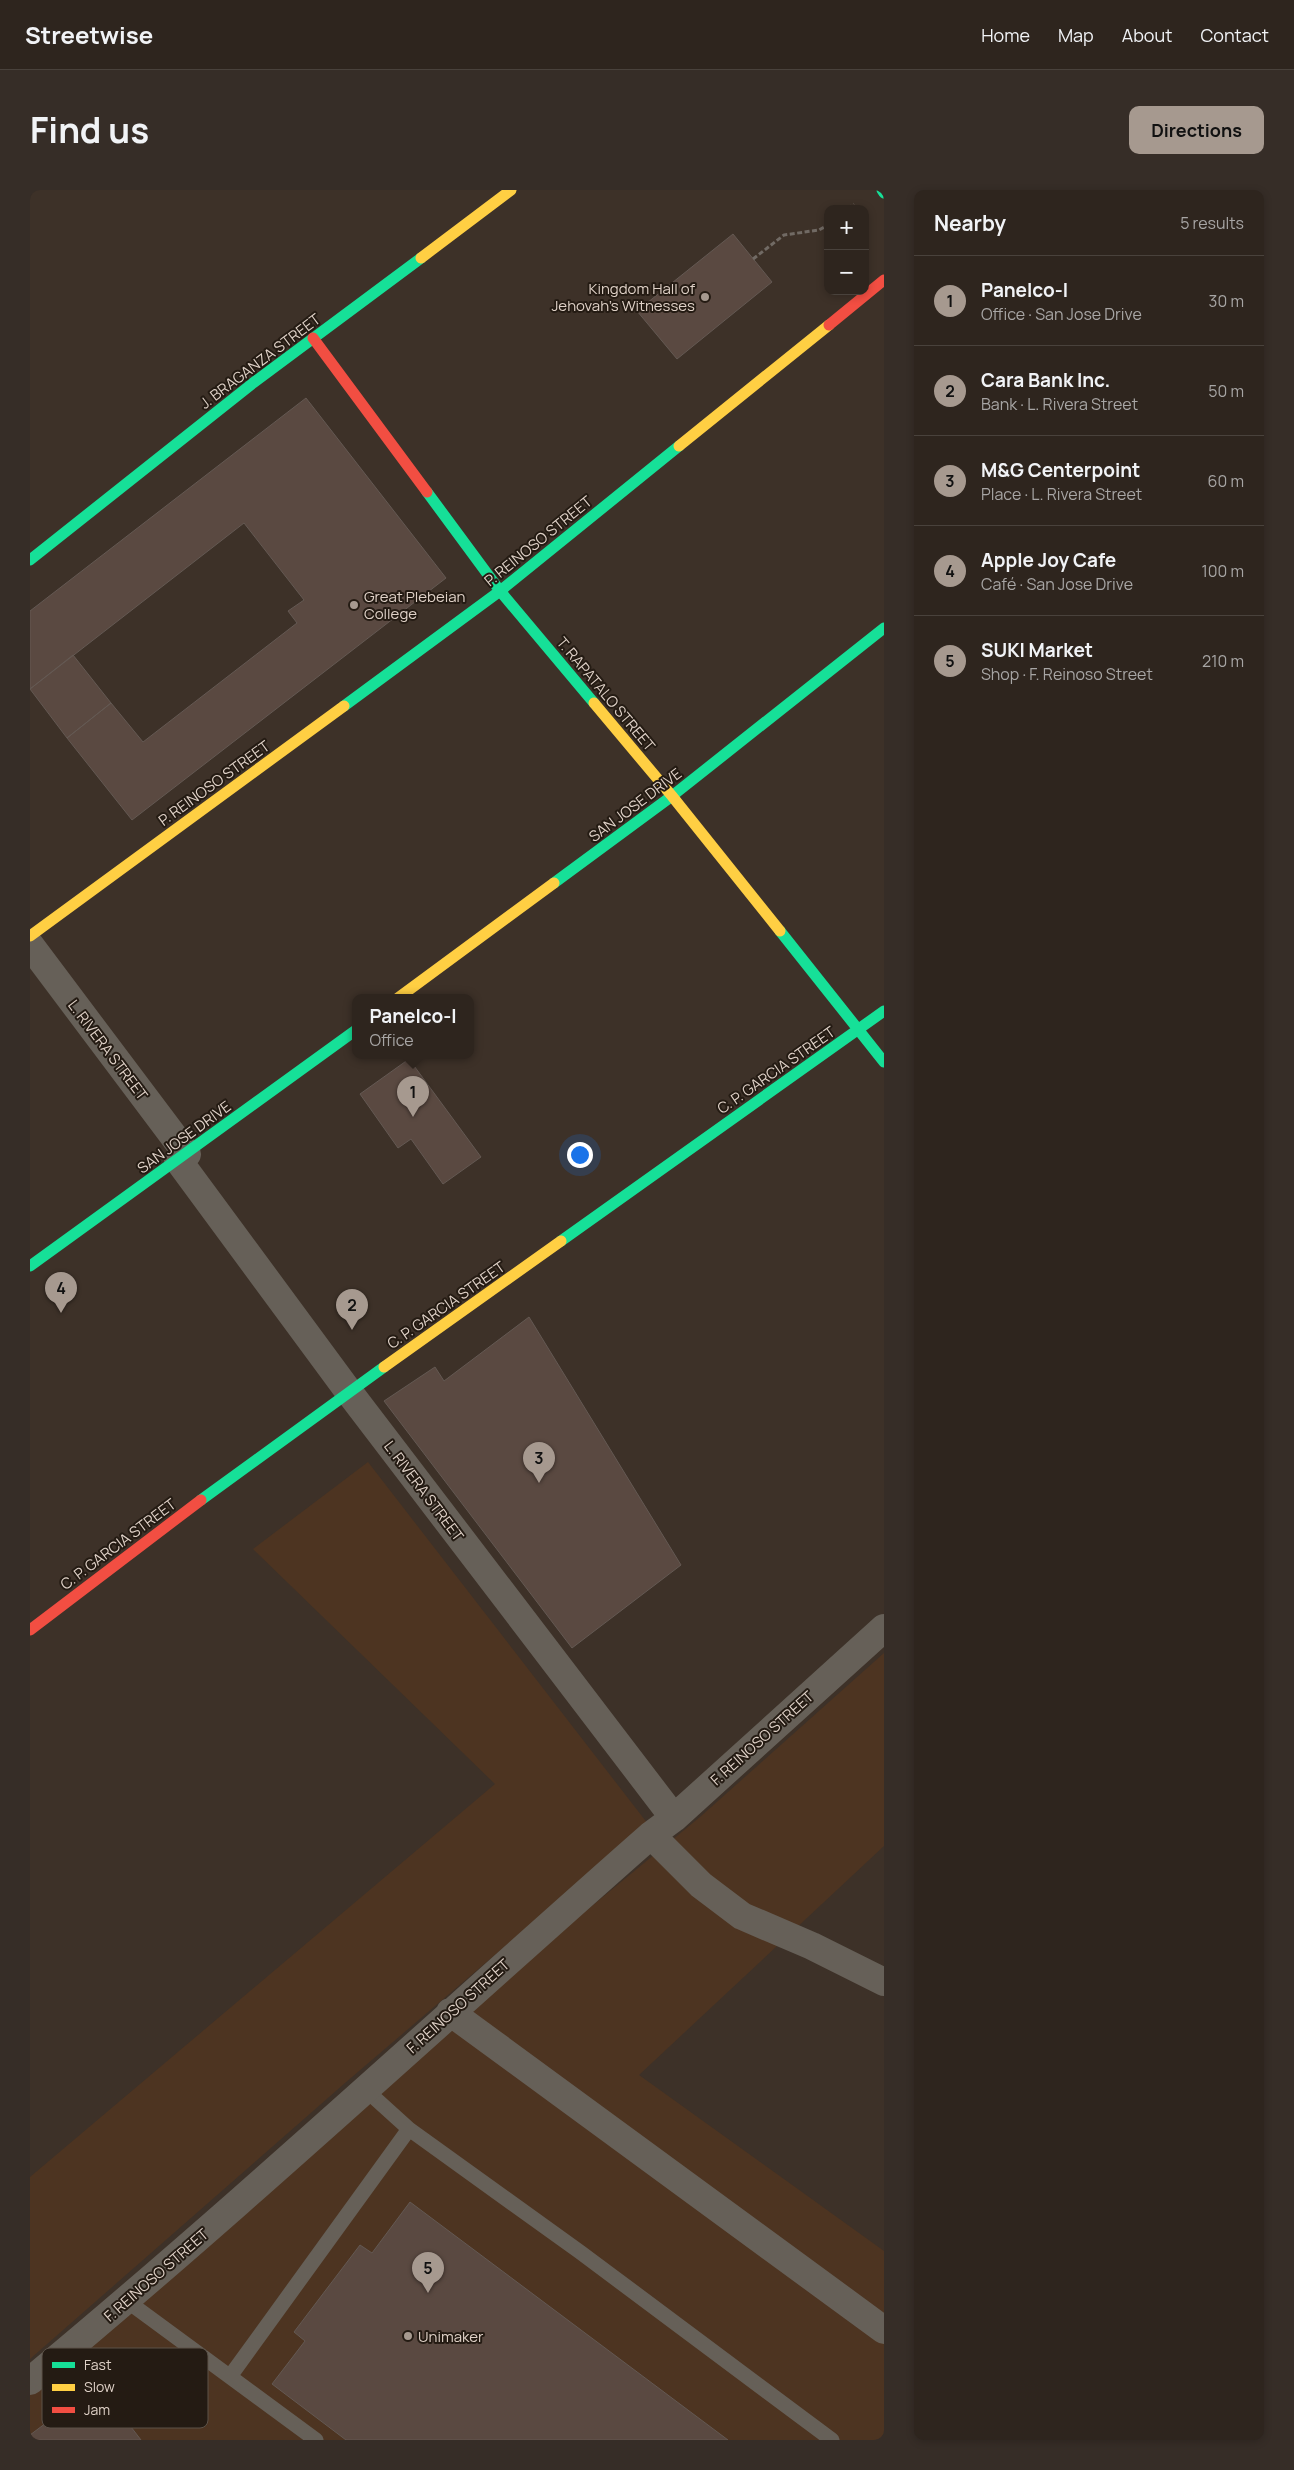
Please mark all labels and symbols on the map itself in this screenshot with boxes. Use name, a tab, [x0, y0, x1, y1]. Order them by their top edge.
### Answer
place label: Kingdom Hall of Jehovah's Witnesses	[551, 278, 696, 316]
marker: Kingdom Hall of Jehovah's Witnesses	[699, 291, 711, 303]
street label: J. BRAGANZA STREET	[195, 309, 325, 413]
street label: P. REINOSO STREET	[480, 491, 596, 591]
place label: Great Plebeian College	[364, 586, 466, 624]
marker: Great Plebeian College	[348, 599, 360, 611]
street label: T. RAPATALO STREET	[552, 632, 660, 756]
street label: P. REINOSO STREET	[154, 735, 274, 831]
street label: SAN JOSE DRIVE	[584, 763, 686, 847]
street label: L. RIVERA STREET	[63, 995, 153, 1105]
street label: C. P. GARCIA STREET	[713, 1021, 839, 1119]
pin: 1	[397, 1076, 429, 1117]
street label: SAN JOSE DRIVE	[133, 1096, 235, 1178]
your location	[567, 1142, 593, 1168]
street label: C. P. GARCIA STREET	[383, 1256, 509, 1354]
pin: 4	[45, 1272, 77, 1313]
pin: 2	[336, 1289, 368, 1330]
street label: L. RIVERA STREET	[379, 1436, 469, 1546]
pin: 3	[523, 1442, 555, 1483]
street label: C. P. GARCIA STREET	[56, 1494, 180, 1594]
street label: F. REINOSO STREET	[706, 1686, 818, 1790]
street label: F. REINOSO STREET	[402, 1954, 514, 2058]
street label: F. REINOSO STREET	[99, 2224, 213, 2326]
pin: 5	[412, 2252, 444, 2293]
place label: Unimaker	[418, 2326, 484, 2347]
marker: Unimaker	[402, 2330, 414, 2342]
legend	[42, 2348, 208, 2428]
text: Fast	[84, 2355, 112, 2374]
text: Slow	[84, 2377, 115, 2396]
text: Jam	[84, 2400, 110, 2419]

